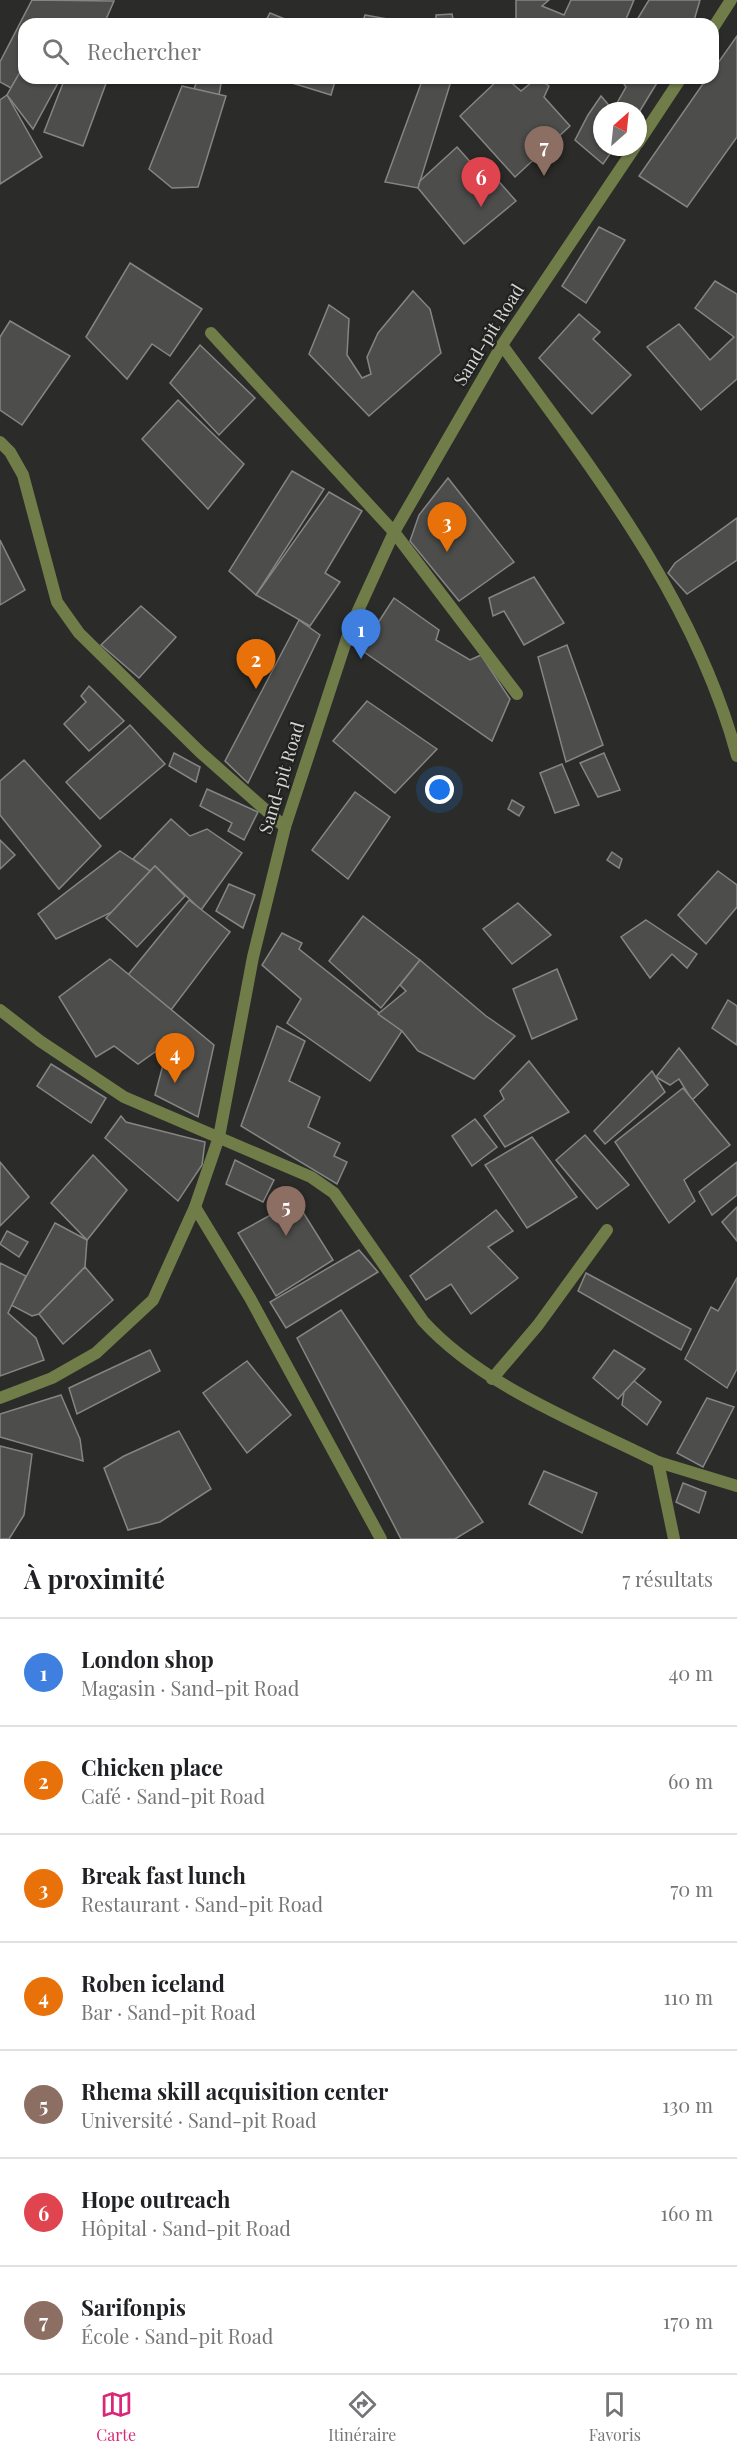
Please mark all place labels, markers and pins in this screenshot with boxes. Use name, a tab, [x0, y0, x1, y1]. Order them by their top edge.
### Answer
pin: 7	[524, 126, 564, 176]
pin: 6	[462, 158, 500, 207]
pin: 3	[428, 502, 466, 552]
pin: 1	[342, 610, 380, 659]
pin: 2	[236, 640, 276, 689]
pin: 4	[156, 1034, 195, 1083]
pin: 5	[266, 1186, 306, 1236]

